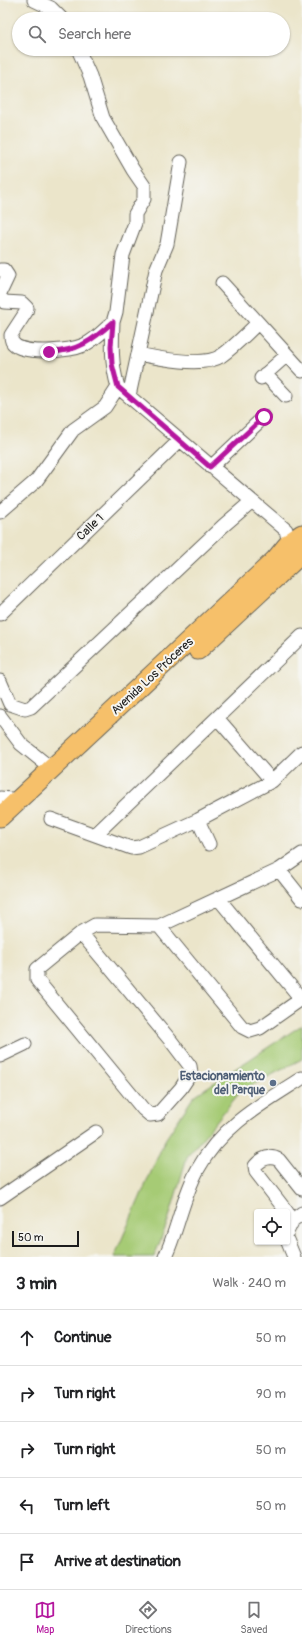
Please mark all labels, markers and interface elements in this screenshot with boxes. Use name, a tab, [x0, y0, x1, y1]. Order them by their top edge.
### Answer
search box	[12, 12, 290, 56]
icon: search	[26, 23, 48, 45]
text: Search here	[58, 25, 131, 44]
route end	[40, 343, 58, 361]
route start	[255, 408, 273, 426]
street label: Calle 1	[74, 511, 107, 544]
street label: Avenida Los Próceres	[108, 634, 197, 718]
place label: Estacionamiento del Parque	[180, 1069, 266, 1098]
marker: Estacionamiento del Parque	[268, 1078, 278, 1088]
map controls	[254, 1209, 290, 1245]
button: locate	[254, 1209, 290, 1245]
scale bar	[12, 1229, 79, 1248]
text: 50 m	[18, 1231, 44, 1244]
text: 3 min	[16, 1273, 57, 1294]
text: Walk · 240 m	[212, 1275, 286, 1291]
icon: ahead	[16, 1327, 38, 1349]
text: Continue	[54, 1328, 112, 1347]
text: 50 m	[256, 1330, 286, 1346]
icon: right	[16, 1383, 38, 1405]
text: Turn right	[54, 1384, 115, 1403]
text: 90 m	[256, 1386, 286, 1402]
icon: right	[16, 1439, 38, 1461]
text: Turn right	[54, 1440, 115, 1459]
text: 50 m	[256, 1442, 286, 1458]
icon: left	[16, 1495, 38, 1517]
text: Turn left	[54, 1496, 110, 1515]
text: 50 m	[256, 1498, 286, 1514]
icon: arrive	[16, 1551, 38, 1573]
text: Arrive at destination	[54, 1552, 181, 1571]
tab: Map	[34, 1599, 56, 1636]
tab: Directions	[125, 1599, 172, 1636]
tab: Saved	[240, 1599, 268, 1636]

